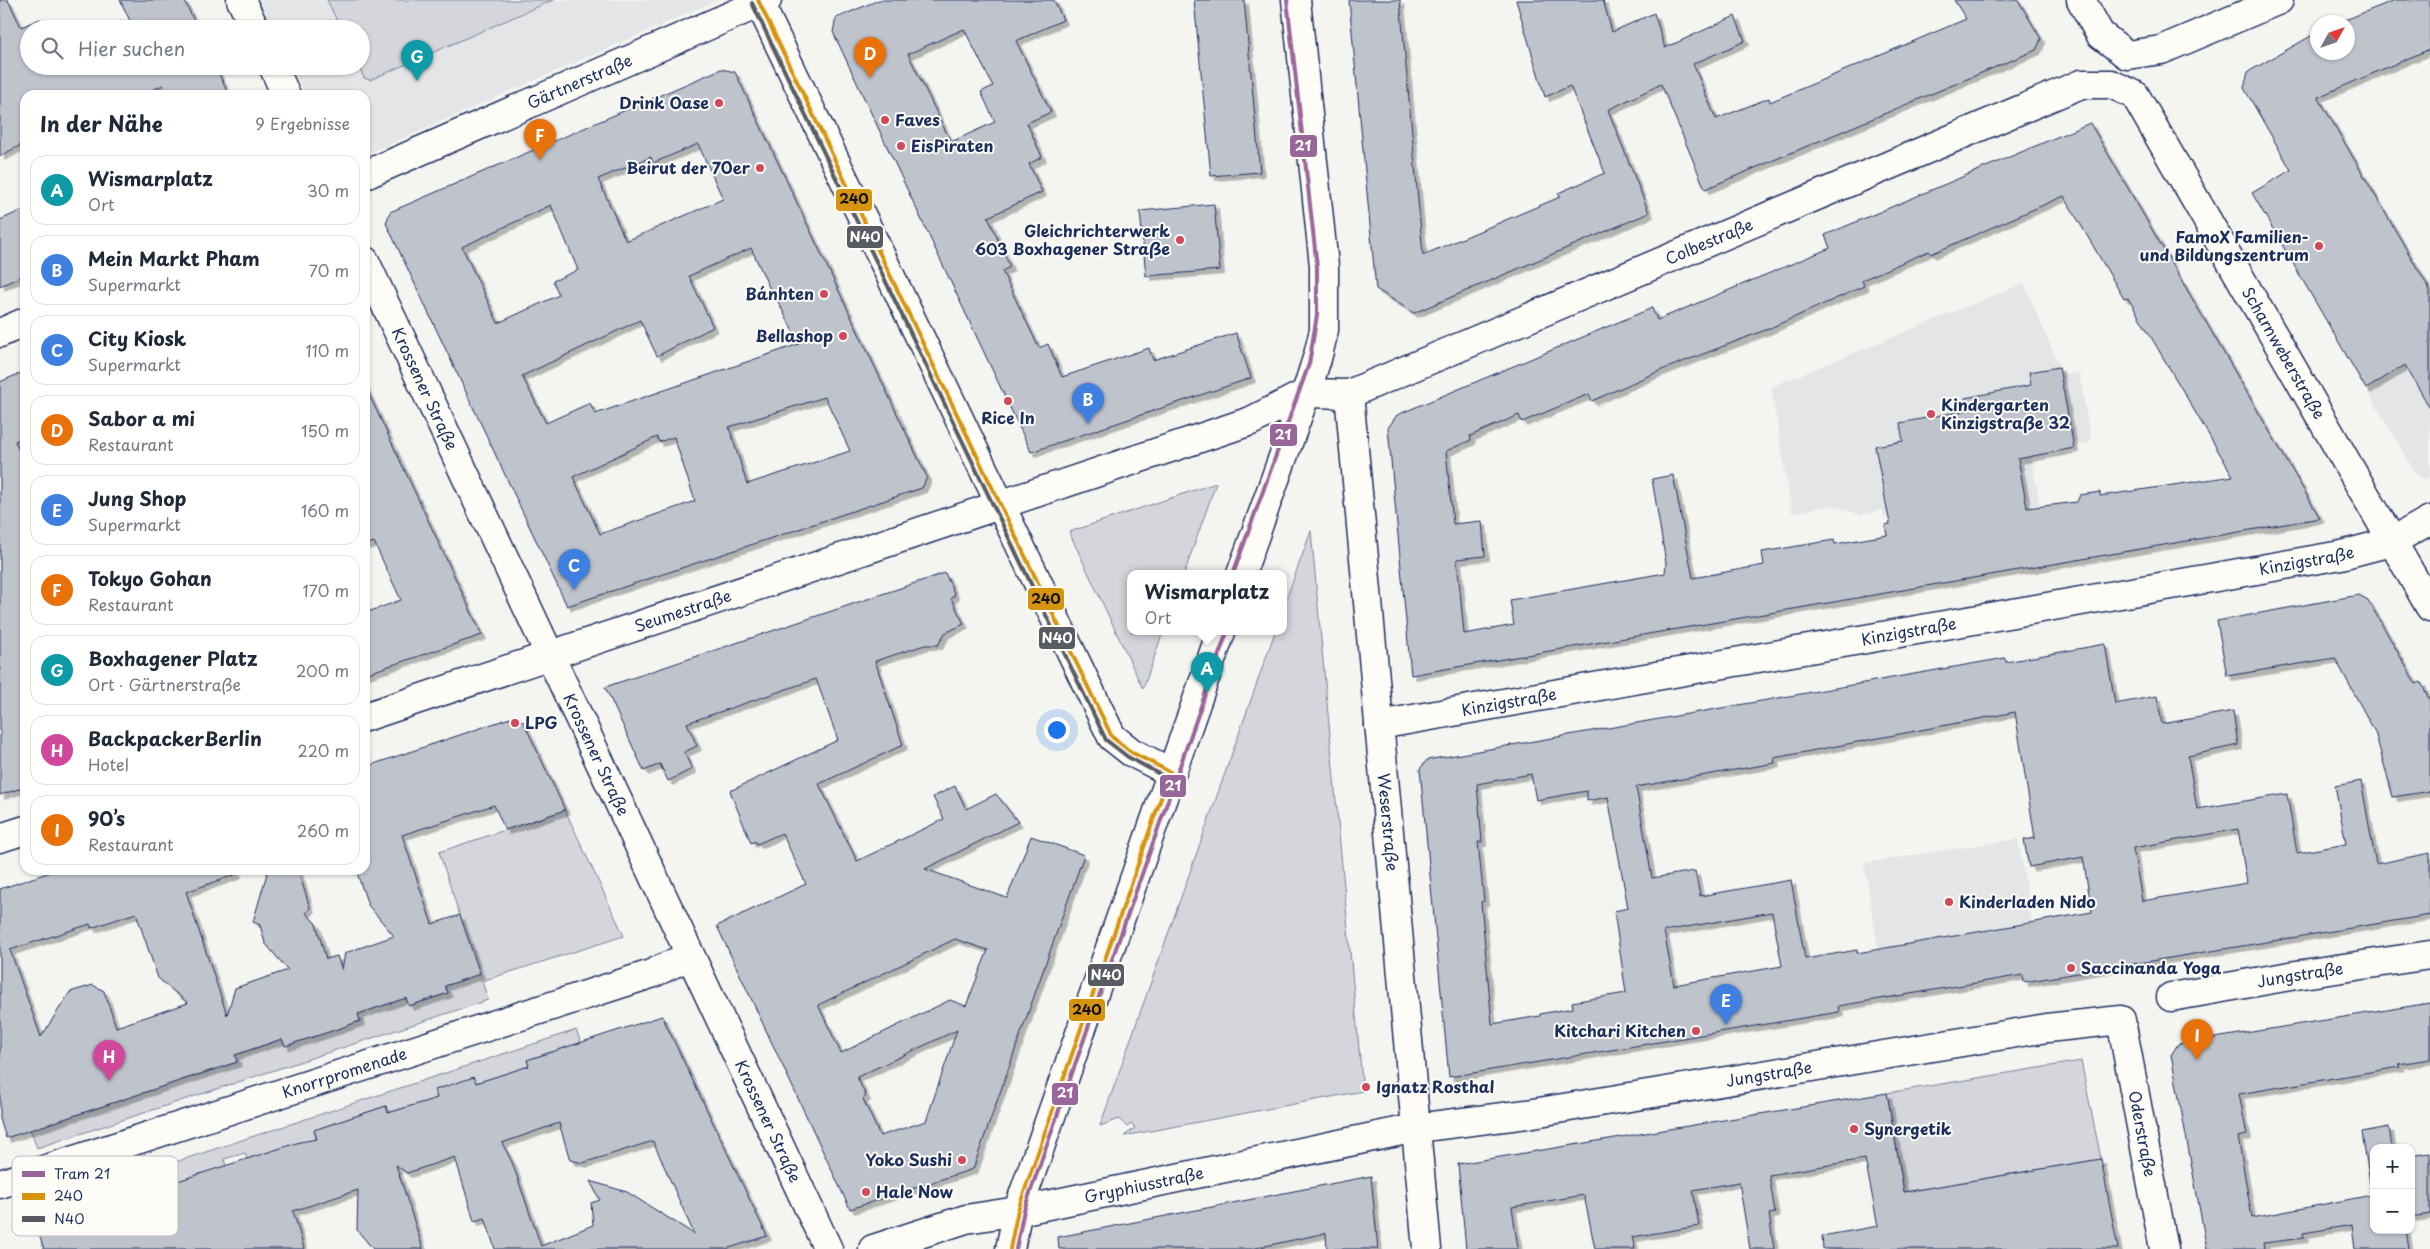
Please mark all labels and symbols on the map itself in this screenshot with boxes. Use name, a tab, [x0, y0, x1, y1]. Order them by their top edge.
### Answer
north arrow	[2310, 15, 2355, 60]
pin: D	[854, 37, 886, 78]
pin: G	[401, 40, 433, 81]
street label: Gärtnerstraße	[523, 47, 635, 114]
place label: Drink Oase	[619, 90, 709, 114]
marker: Drink Oase	[713, 97, 725, 109]
place label: Faves	[895, 107, 940, 131]
marker: Faves	[879, 114, 891, 126]
pin: F	[524, 119, 556, 160]
place label: EisPiraten	[911, 133, 993, 157]
line badge: 21	[1289, 134, 1318, 158]
text: 21	[1295, 135, 1312, 156]
marker: EisPiraten	[895, 140, 907, 152]
place label: Beirut der 70er	[626, 155, 751, 179]
marker: Beirut der 70er	[754, 162, 766, 174]
line badge: 240	[835, 188, 873, 212]
text: 240	[839, 188, 869, 209]
street label: Colbestraße	[1661, 211, 1756, 270]
place label: Gleichrichterwerk 603 Boxhagener Straße	[975, 218, 1170, 260]
place label: FamoX Familien- und Bildungszentrum	[2140, 224, 2309, 266]
line badge: N40	[846, 225, 884, 249]
text: N40	[850, 226, 880, 247]
marker: Gleichrichterwerk 603 Boxhagener Straße	[1174, 234, 1186, 246]
marker: FamoX Familien- und Bildungszentrum	[2313, 240, 2325, 252]
place label: Bánhten	[745, 281, 814, 305]
street label: Scharnweberstraße	[2237, 282, 2332, 423]
marker: Bánhten	[818, 288, 830, 300]
street label: Krossener Straße	[387, 323, 465, 454]
place label: Bellashop	[756, 323, 833, 347]
marker: Bellashop	[837, 330, 849, 342]
pin: B	[1072, 383, 1104, 424]
place label: Kindergarten Kinzigstraße 32	[1941, 392, 2070, 434]
marker: Rice In	[1002, 395, 1014, 407]
place label: Rice In	[981, 405, 1035, 429]
marker: Kindergarten Kinzigstraße 32	[1925, 408, 1937, 420]
line badge: 21	[1269, 423, 1298, 447]
text: 21	[1275, 424, 1292, 445]
street label: Kinzigstraße	[2257, 539, 2357, 580]
pin: C	[558, 549, 590, 590]
street label: Seumestraße	[631, 583, 734, 637]
line badge: 240	[1027, 587, 1065, 611]
text: 240	[1031, 588, 1061, 609]
street label: Kinzigstraße	[1859, 610, 1958, 651]
line badge: N40	[1038, 626, 1076, 650]
text: N40	[1042, 627, 1072, 648]
pin: A	[1191, 652, 1223, 693]
street label: Kinzigstraße	[1459, 681, 1558, 721]
street label: Krossener Straße	[558, 689, 636, 819]
place label: LPG	[525, 710, 558, 734]
marker: LPG	[509, 717, 521, 729]
your location	[1044, 717, 1070, 743]
street label: Weserstraße	[1373, 772, 1405, 872]
line badge: 21	[1159, 774, 1187, 798]
text: 21	[1165, 775, 1182, 796]
place label: Kinderladen Nido	[1959, 889, 2096, 913]
marker: Kinderladen Nido	[1943, 896, 1955, 908]
place label: Saccinanda Yoga	[2081, 955, 2221, 979]
street label: Jungstraße	[2255, 955, 2345, 993]
marker: Saccinanda Yoga	[2065, 962, 2077, 974]
line badge: N40	[1087, 963, 1125, 987]
text: N40	[1091, 964, 1121, 985]
pin: E	[1710, 984, 1742, 1025]
line badge: 240	[1068, 998, 1106, 1022]
text: 240	[1072, 999, 1102, 1020]
place label: Kitchari Kitchen	[1554, 1018, 1686, 1042]
pin: I	[2181, 1019, 2213, 1060]
marker: Kitchari Kitchen	[1690, 1025, 1702, 1037]
pin: H	[93, 1040, 125, 1081]
street label: Knorrpromenade	[279, 1041, 410, 1103]
street label: Jungstraße	[1724, 1054, 1814, 1092]
street label: Krossener Straße	[730, 1056, 808, 1186]
place label: Ignatz Rosthal	[1376, 1074, 1495, 1098]
marker: Ignatz Rosthal	[1360, 1081, 1372, 1093]
line badge: 21	[1051, 1082, 1079, 1106]
text: 21	[1057, 1082, 1074, 1103]
street label: Oderstraße	[2123, 1088, 2163, 1179]
place label: Synergetik	[1864, 1116, 1952, 1140]
marker: Synergetik	[1848, 1123, 1860, 1135]
place label: Yoko Sushi	[866, 1147, 952, 1171]
marker: Yoko Sushi	[956, 1154, 968, 1166]
legend	[12, 1156, 178, 1236]
street label: Gryphiusstraße	[1082, 1160, 1206, 1208]
text: Tram 21	[54, 1163, 110, 1184]
place label: Hale Now	[876, 1179, 954, 1203]
text: 240	[54, 1185, 83, 1206]
marker: Hale Now	[860, 1186, 872, 1198]
text: N40	[54, 1208, 84, 1229]

